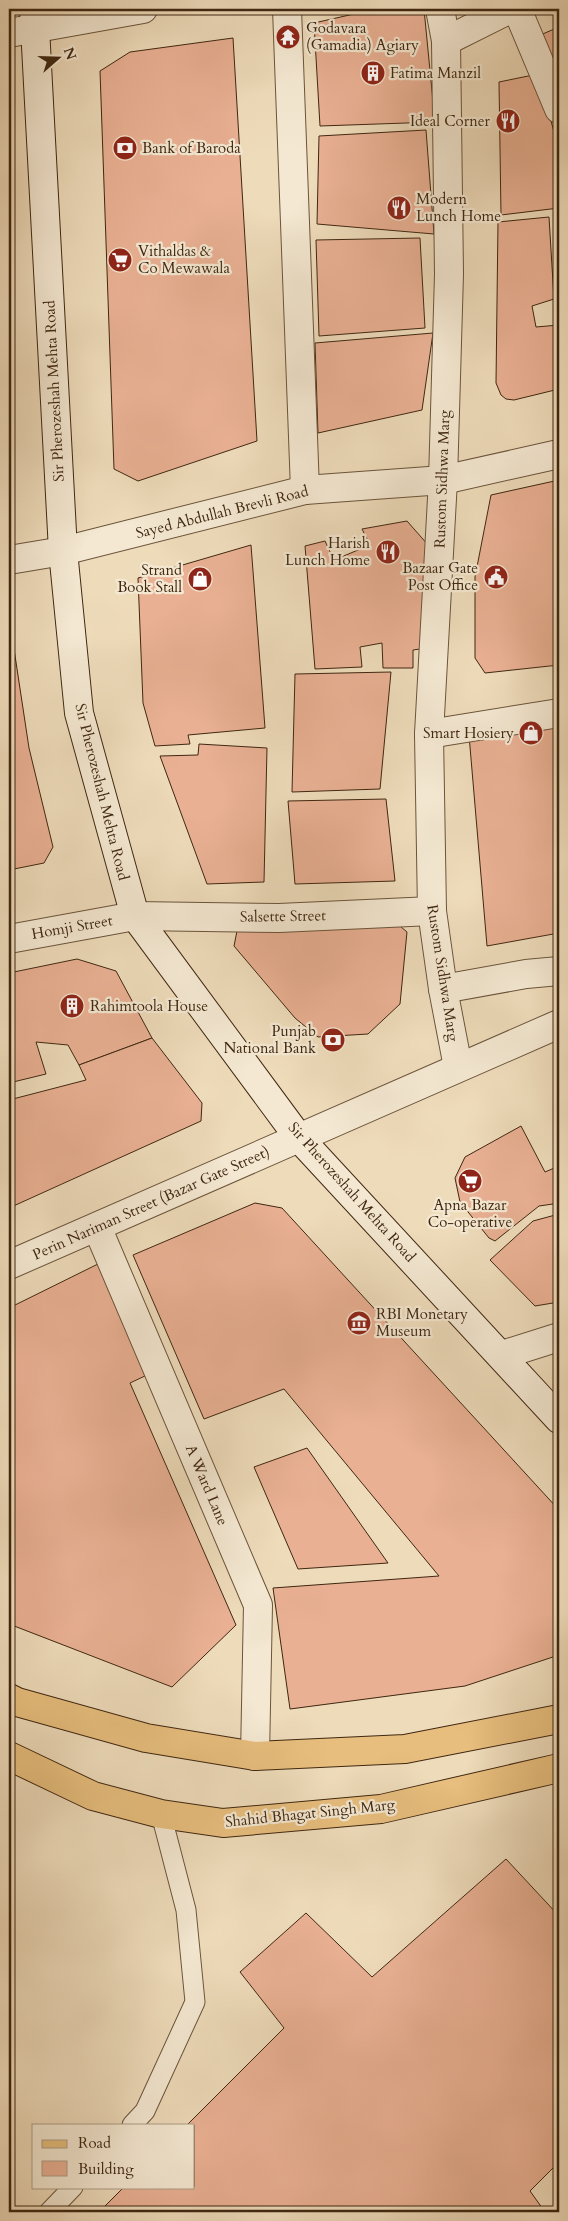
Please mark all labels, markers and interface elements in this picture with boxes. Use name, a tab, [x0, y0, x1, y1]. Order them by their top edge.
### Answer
place label: Godavara (Gamadia) Agiary	[306, 18, 419, 55]
temple icon: Godavara (Gamadia) Agiary	[275, 24, 301, 50]
north arrow	[32, 32, 82, 82]
text: N	[59, 45, 81, 63]
building icon: Fatima Manzil	[360, 60, 386, 86]
place label: Fatima Manzil	[390, 63, 481, 83]
restaurant icon: Ideal Corner	[495, 108, 521, 134]
place label: Ideal Corner	[410, 111, 491, 131]
bank icon: Bank of Baroda	[112, 135, 138, 161]
place label: Bank of Baroda	[142, 138, 241, 158]
place label: Modern Lunch Home	[416, 189, 501, 226]
restaurant icon: Modern Lunch Home	[386, 195, 412, 221]
place label: Vithaldas & Co Mewawala	[138, 241, 230, 278]
supermarket icon: Vithaldas & Co Mewawala	[107, 247, 133, 273]
street label: Sir Pherozeshah Mehta Road	[39, 300, 69, 482]
street label: Rustom Sidhwa Marg	[430, 409, 454, 548]
street label: Sayed Abdullah Brevli Road	[134, 481, 310, 543]
place label: Harish Lunch Home	[285, 533, 371, 570]
restaurant icon: Harish Lunch Home	[375, 539, 401, 565]
place label: Bazaar Gate Post Office	[402, 558, 478, 595]
place label: Strand Book Stall	[117, 560, 182, 597]
public building icon: Bazaar Gate Post Office	[483, 564, 509, 590]
shop icon: Strand Book Stall	[187, 566, 213, 592]
street label: Sir Pherozeshah Mehta Road	[70, 701, 134, 883]
shop icon: Smart Hosiery	[518, 720, 544, 746]
place label: Smart Hosiery	[423, 723, 514, 743]
street label: Rustom Sidhwa Marg	[422, 903, 464, 1043]
street label: Salsette Street	[240, 905, 326, 927]
street label: Homji Street	[30, 910, 114, 944]
building icon: Rahimtoola House	[59, 993, 85, 1019]
place label: Rahimtoola House	[90, 996, 208, 1016]
place label: Punjab National Bank	[224, 1021, 316, 1058]
bank icon: Punjab National Bank	[320, 1027, 346, 1053]
street label: Sir Pherozeshah Mehta Road	[284, 1118, 420, 1266]
street label: Perin Nariman Street (Bazar Gate Street)	[29, 1141, 273, 1265]
supermarket icon: Apna Bazar Co-operative	[457, 1168, 483, 1194]
place label: Apna Bazar Co-operative	[428, 1195, 512, 1232]
place label: RBI Monetary Museum	[376, 1304, 468, 1341]
museum icon: RBI Monetary Museum	[346, 1310, 372, 1336]
street label: A Ward Lane	[181, 1441, 233, 1529]
street label: Shahid Bhagat Singh Marg	[224, 1794, 396, 1832]
legend	[32, 2124, 195, 2188]
text: Road	[78, 2133, 111, 2153]
text: Building	[78, 2159, 134, 2179]

